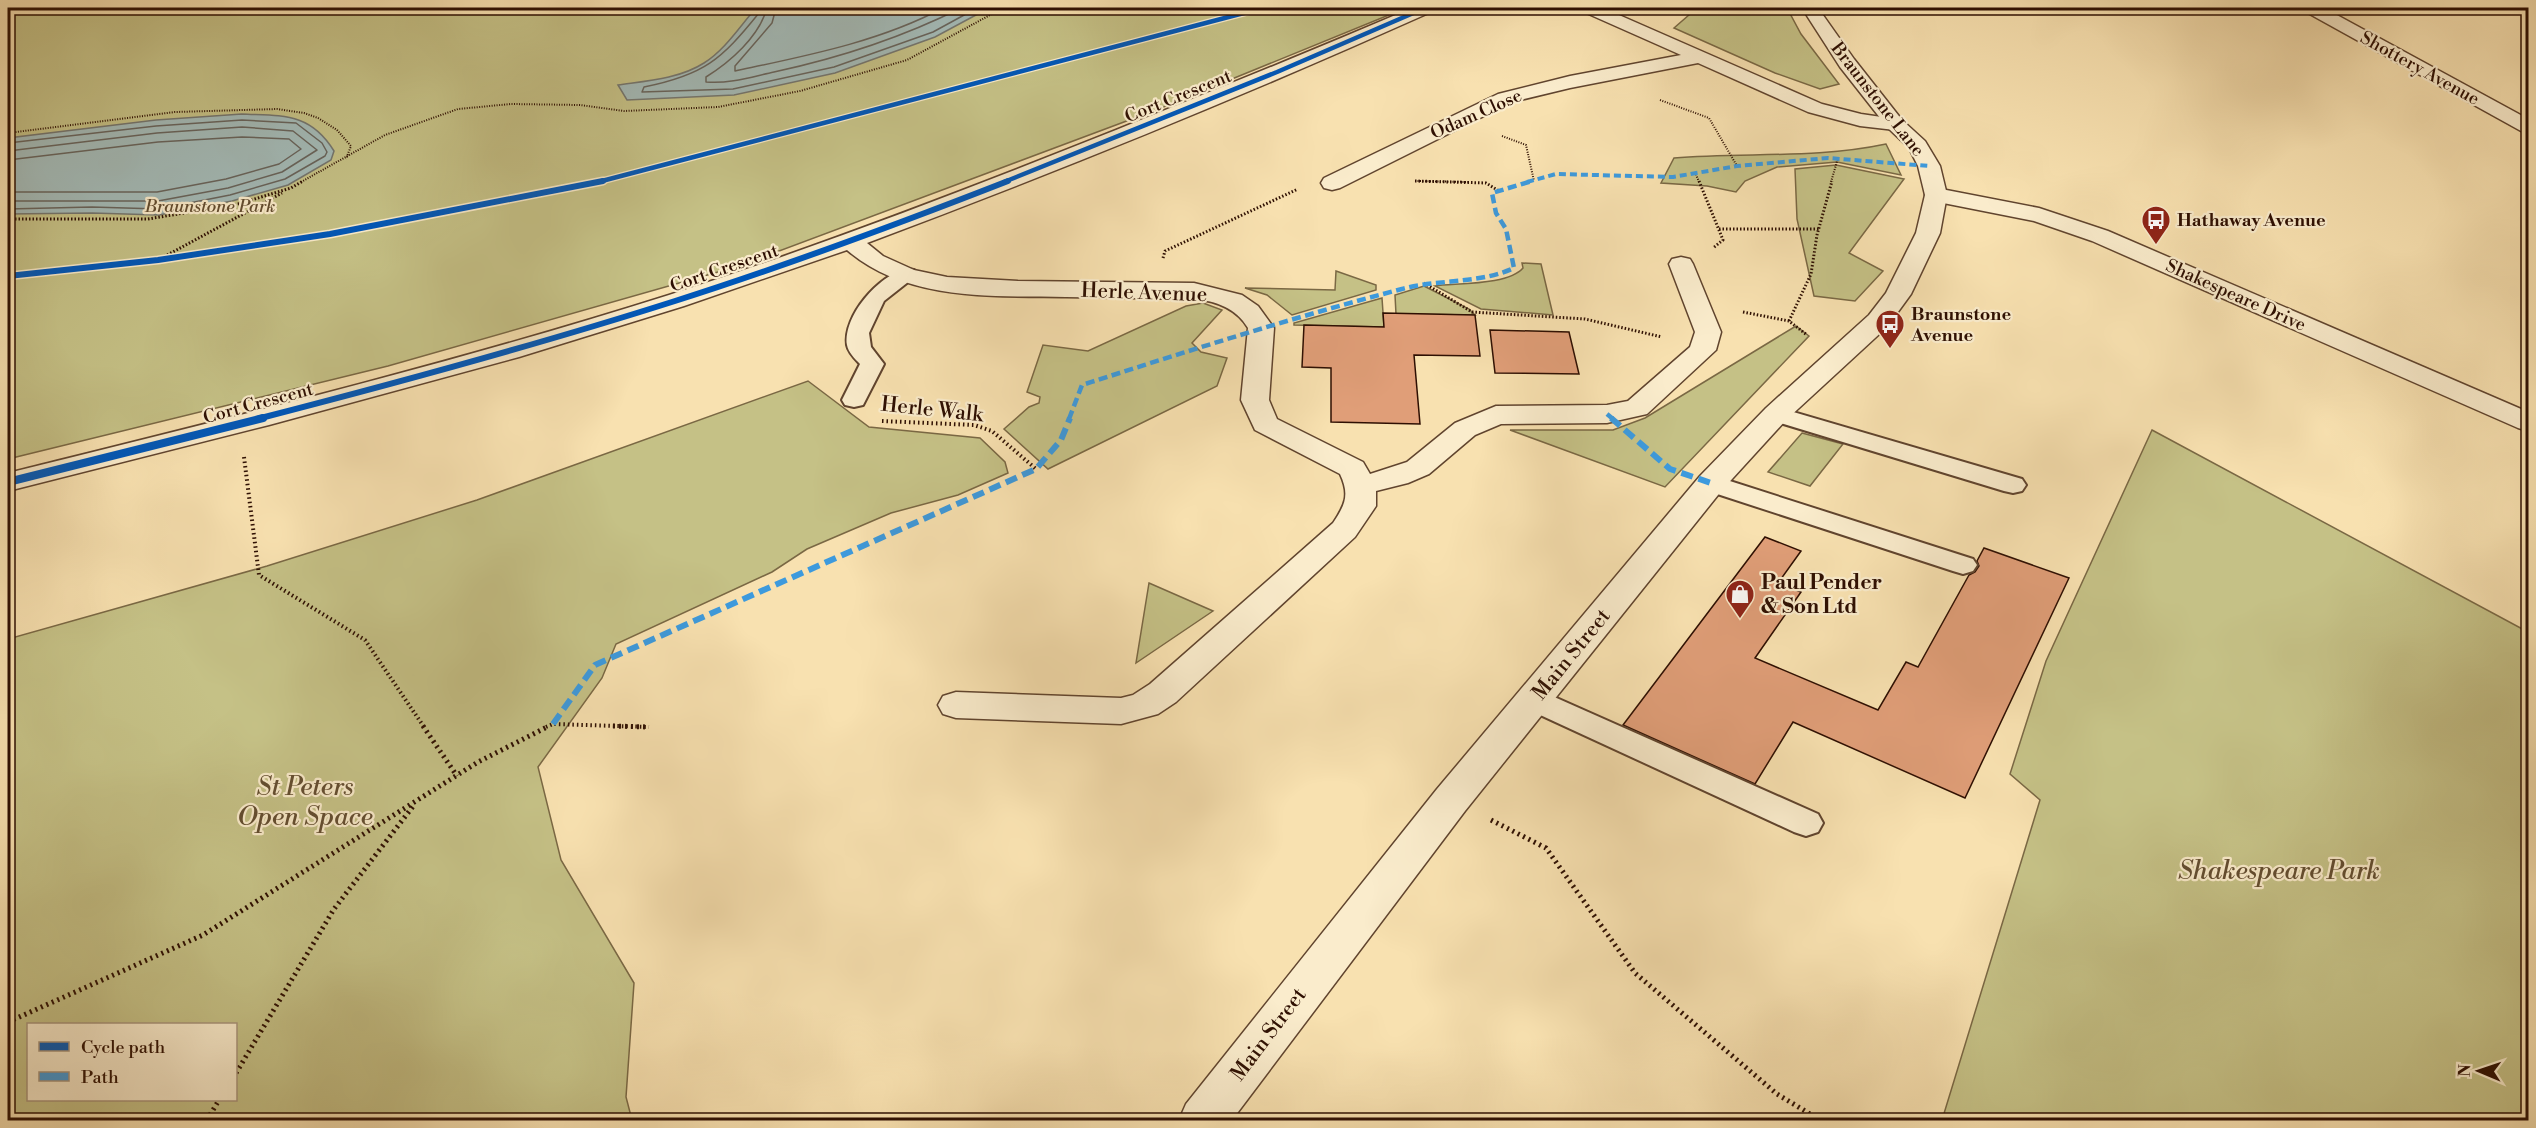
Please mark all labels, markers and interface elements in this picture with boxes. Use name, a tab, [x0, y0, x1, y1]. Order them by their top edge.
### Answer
street label: Shottery Avenue	[2356, 26, 2483, 111]
street label: Braunstone Lane	[1825, 37, 1929, 161]
street label: Cort Crescent	[1121, 64, 1236, 128]
street label: Odam Close	[1427, 84, 1525, 145]
park label: Braunstone Park	[144, 195, 275, 218]
bus stop icon: Hathaway Avenue	[2140, 204, 2172, 246]
place label: Hathaway Avenue	[2177, 209, 2326, 232]
street label: Cort Crescent	[667, 239, 782, 298]
street label: Shakespeare Drive	[2162, 254, 2310, 337]
street label: Herle Avenue	[1080, 278, 1208, 308]
place label: Braunstone Avenue	[1910, 303, 2011, 347]
bus stop icon: Braunstone Avenue	[1874, 308, 1906, 350]
street label: Cort Crescent	[201, 378, 316, 429]
street label: Herle Walk	[879, 392, 985, 428]
place label: Paul Pender & Son Ltd	[1761, 570, 1882, 620]
shop icon: Paul Pender & Son Ltd	[1724, 578, 1756, 620]
street label: Main Street	[1527, 603, 1617, 706]
park label: St Peters Open Space	[237, 771, 373, 833]
park label: Shakespeare Park	[2178, 855, 2380, 887]
street label: Main Street	[1225, 982, 1313, 1086]
legend	[27, 1023, 237, 1101]
text: Cycle path	[81, 1036, 165, 1059]
north arrow	[2449, 1041, 2509, 1101]
text: N	[2455, 1063, 2475, 1077]
text: Path	[81, 1066, 119, 1089]

